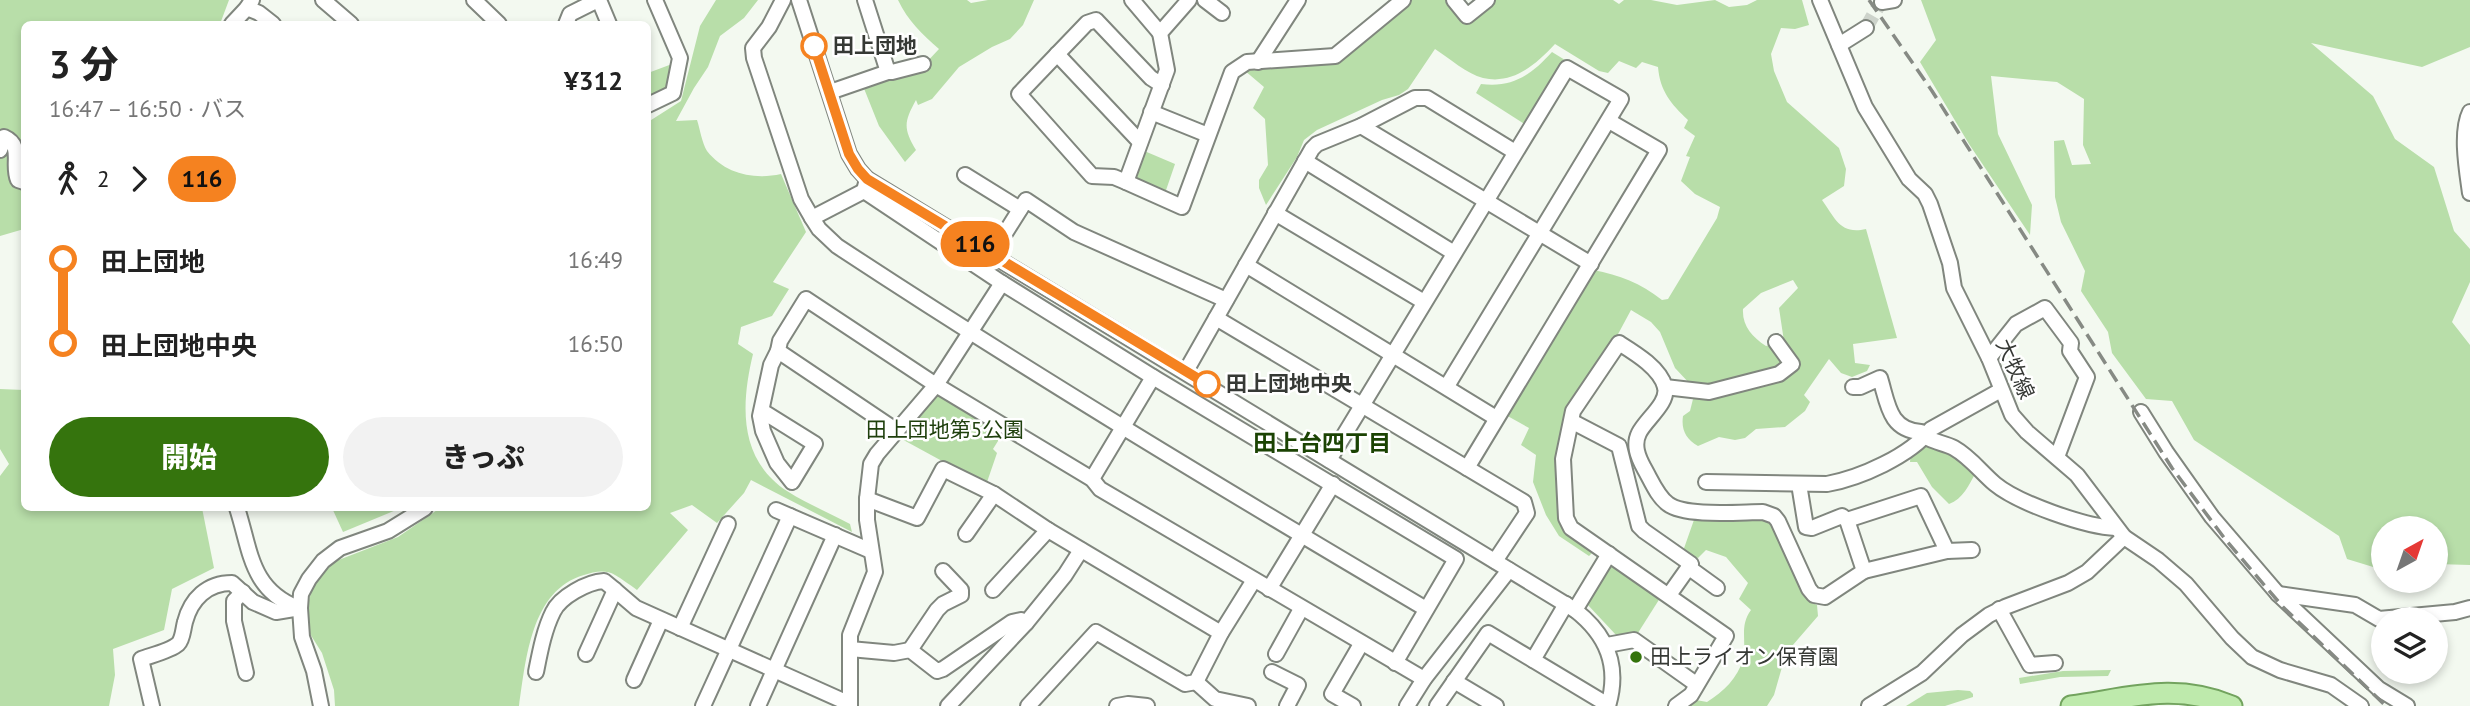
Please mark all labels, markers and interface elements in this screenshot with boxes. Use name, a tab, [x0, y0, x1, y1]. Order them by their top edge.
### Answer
place label: 田上団地	[833, 32, 917, 59]
marker: 田上団地	[801, 33, 827, 59]
text: 3 分	[49, 39, 118, 88]
text: ¥312	[564, 64, 623, 97]
text: 16:47 – 16:50 · バス	[49, 94, 246, 123]
icon: walk	[49, 160, 87, 198]
icon: forward	[120, 160, 158, 198]
text: 116	[182, 163, 222, 194]
text: 2	[97, 164, 110, 193]
line badge: 116	[935, 221, 1015, 267]
text: 116	[955, 228, 995, 259]
text: 田上団地	[101, 245, 205, 278]
text: 16:49	[568, 245, 623, 274]
text: 田上団地中央	[101, 329, 257, 362]
text: 16:50	[568, 329, 623, 358]
street label: 大牧線	[1990, 335, 2041, 403]
place label: 田上団地中央	[1226, 370, 1352, 397]
marker: 田上団地中央	[1194, 371, 1220, 397]
park label: 田上団地第5公園	[866, 416, 1024, 443]
button: 開始	[49, 417, 329, 497]
button: きっぷ	[343, 417, 623, 497]
district label: 田上台四丁目	[1253, 428, 1391, 457]
north arrow	[2371, 516, 2448, 593]
map controls	[2371, 516, 2448, 684]
button: layers	[2371, 607, 2448, 684]
place label: 田上ライオン保育園	[1650, 643, 1839, 670]
marker: 田上ライオン保育園	[1628, 649, 1644, 665]

